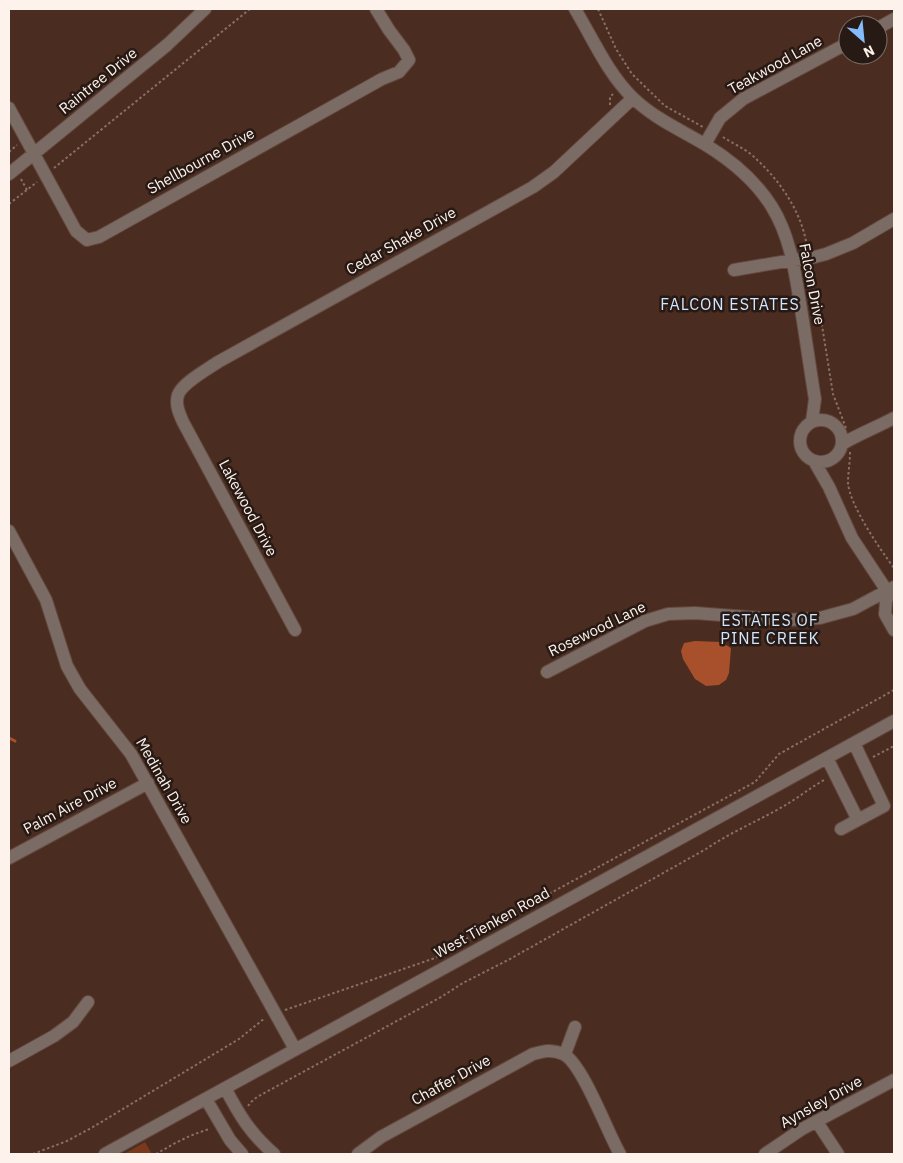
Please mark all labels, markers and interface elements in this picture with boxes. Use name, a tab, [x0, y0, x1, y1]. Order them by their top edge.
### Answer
north arrow	[838, 15, 888, 65]
street label: Teakwood Lane	[724, 31, 825, 98]
text: N	[860, 41, 878, 62]
street label: Raintree Drive	[55, 43, 141, 118]
street label: Shellbourne Drive	[144, 123, 258, 198]
street label: Cedar Shake Drive	[342, 202, 459, 279]
street label: Falcon Drive	[795, 242, 830, 326]
district label: FALCON ESTATES	[660, 294, 800, 314]
street label: Lakewood Drive	[215, 456, 282, 559]
street label: Rosewood Lane	[545, 597, 649, 660]
district label: ESTATES OF PINE CREEK	[720, 610, 820, 648]
street label: Medinah Drive	[132, 734, 197, 827]
street label: Palm Aire Drive	[20, 773, 120, 838]
street label: West Tienken Road	[431, 883, 553, 962]
street label: Chaffer Drive	[408, 1050, 494, 1109]
street label: Aynsley Drive	[776, 1071, 865, 1132]

